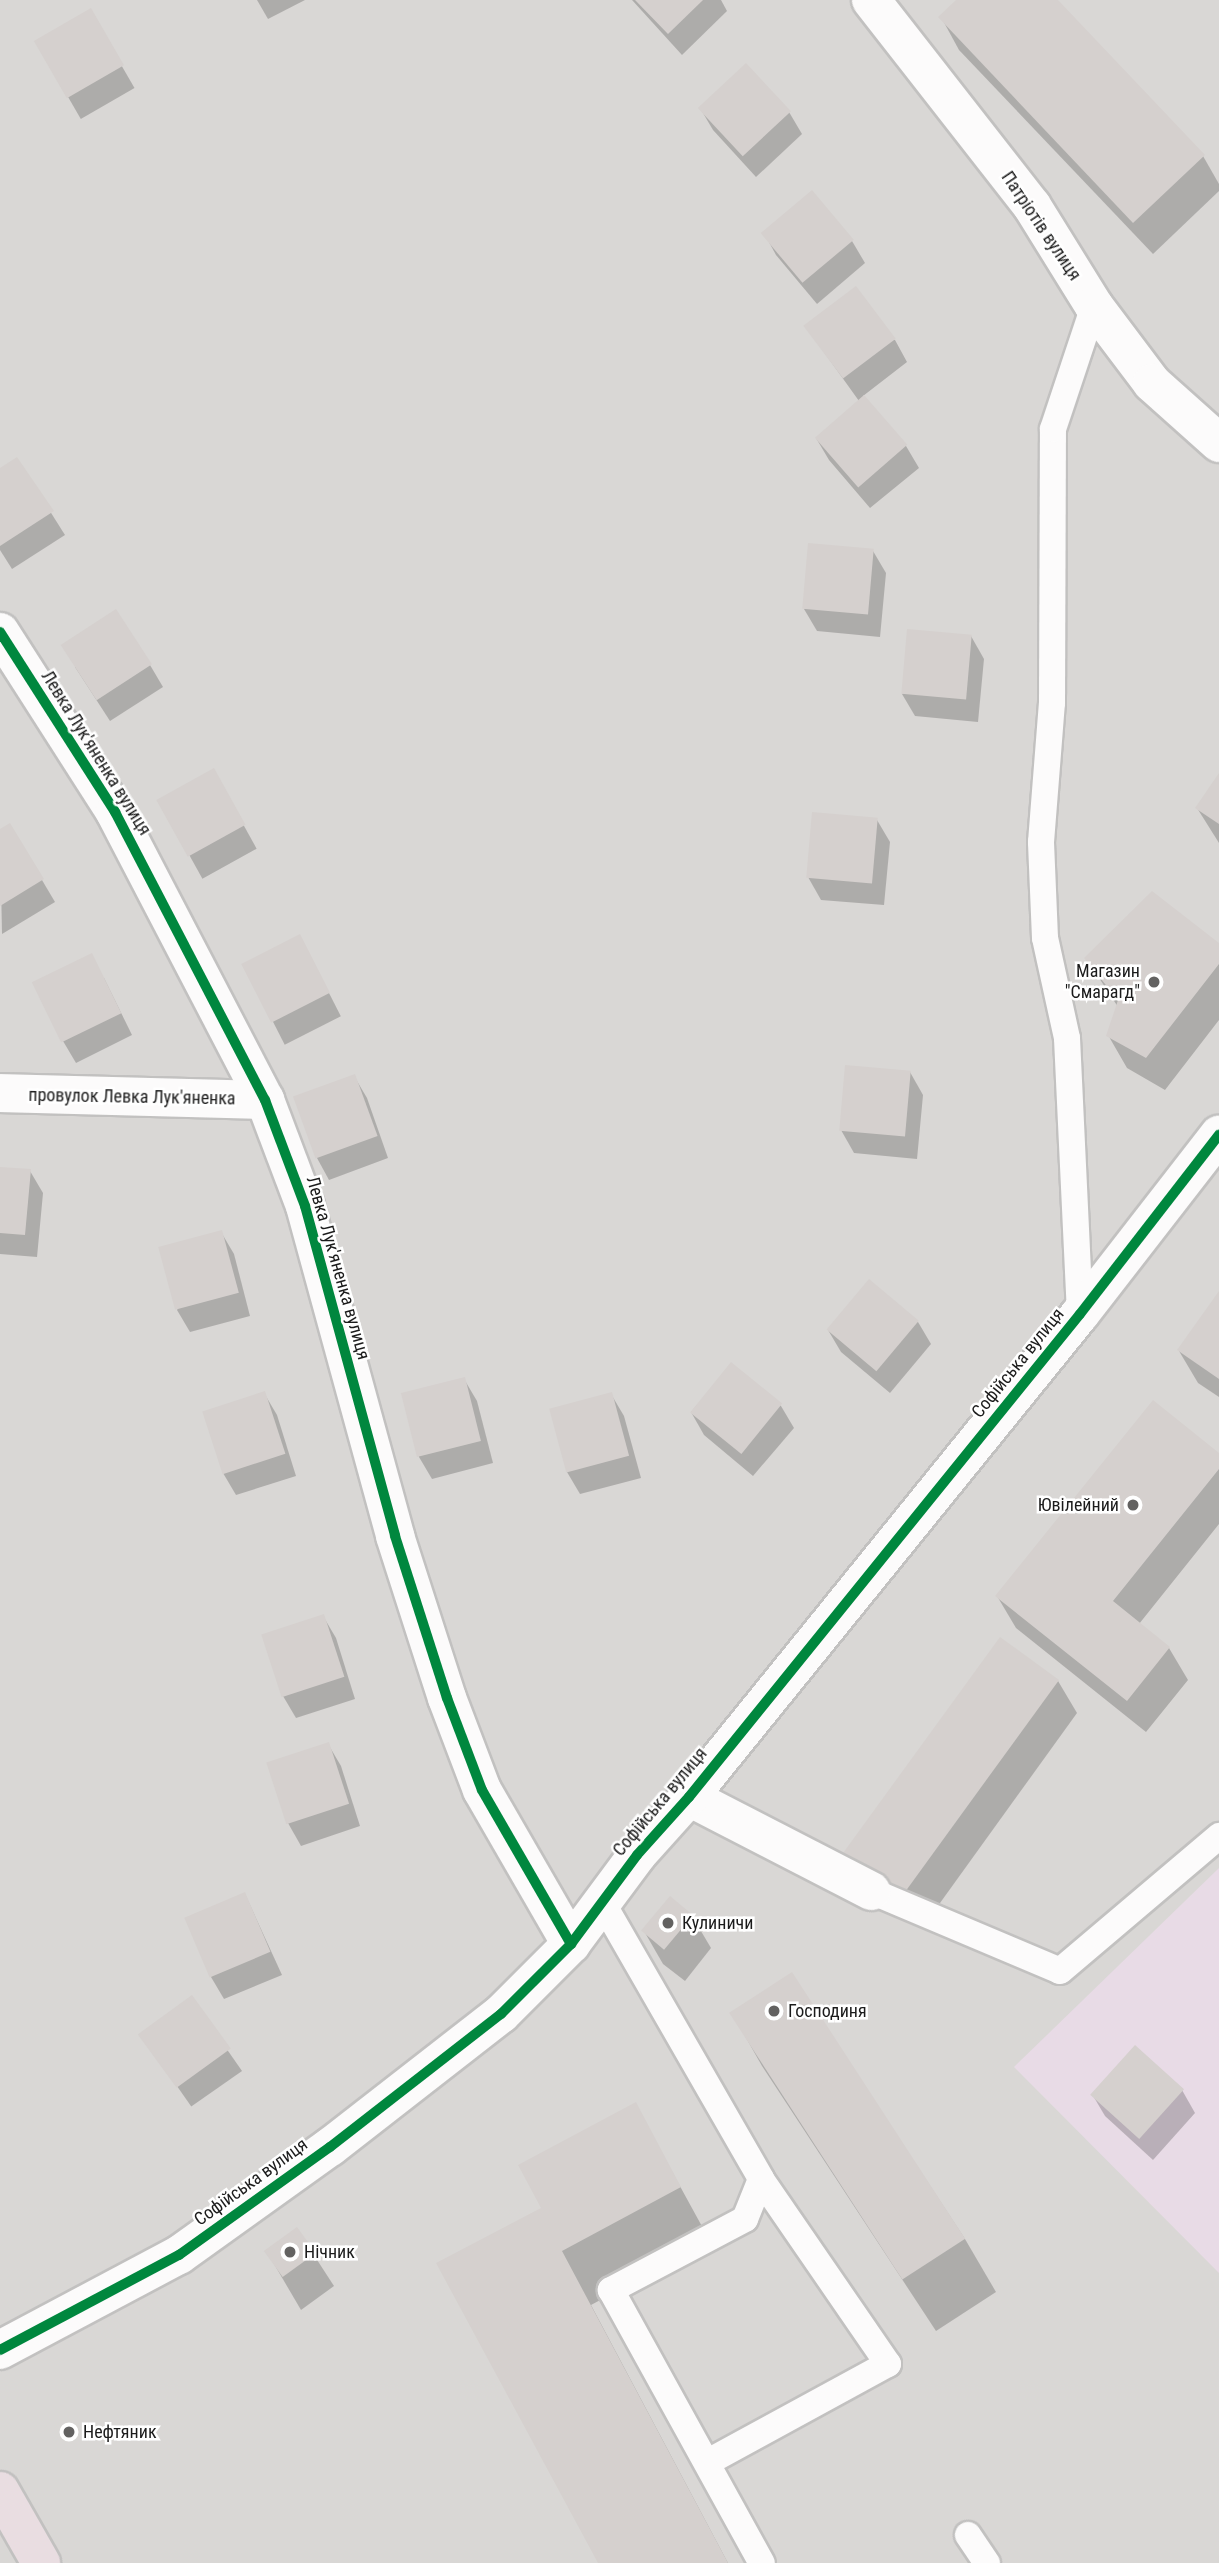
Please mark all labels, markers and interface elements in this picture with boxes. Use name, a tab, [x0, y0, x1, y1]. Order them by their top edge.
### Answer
street label: Патріотів вулиця	[997, 167, 1085, 285]
street label: Левка Лук'яненка вулиця	[37, 667, 155, 839]
place label: Магазин "Смарагд"	[1065, 961, 1140, 1004]
marker: Магазин "Смарагд"	[1146, 974, 1162, 990]
street label: провулок Левка Лук'яненка	[28, 1084, 236, 1110]
street label: Левка Лук'яненка вулиця	[301, 1174, 375, 1362]
street label: Софійська вулиця	[967, 1304, 1069, 1422]
place label: Ювілейний	[1038, 1494, 1119, 1516]
marker: Ювілейний	[1125, 1497, 1141, 1513]
street label: Софійська вулиця	[608, 1743, 712, 1861]
place label: Кулиничи	[682, 1912, 753, 1934]
marker: Кулиничи	[660, 1915, 676, 1931]
place label: Господиня	[788, 2000, 867, 2022]
marker: Господиня	[766, 2003, 782, 2019]
street label: Софійська вулиця	[190, 2134, 312, 2230]
place label: Нічник	[304, 2241, 355, 2263]
marker: Нічник	[282, 2244, 298, 2260]
place label: Нефтяник	[83, 2421, 157, 2443]
marker: Нефтяник	[61, 2424, 77, 2440]

